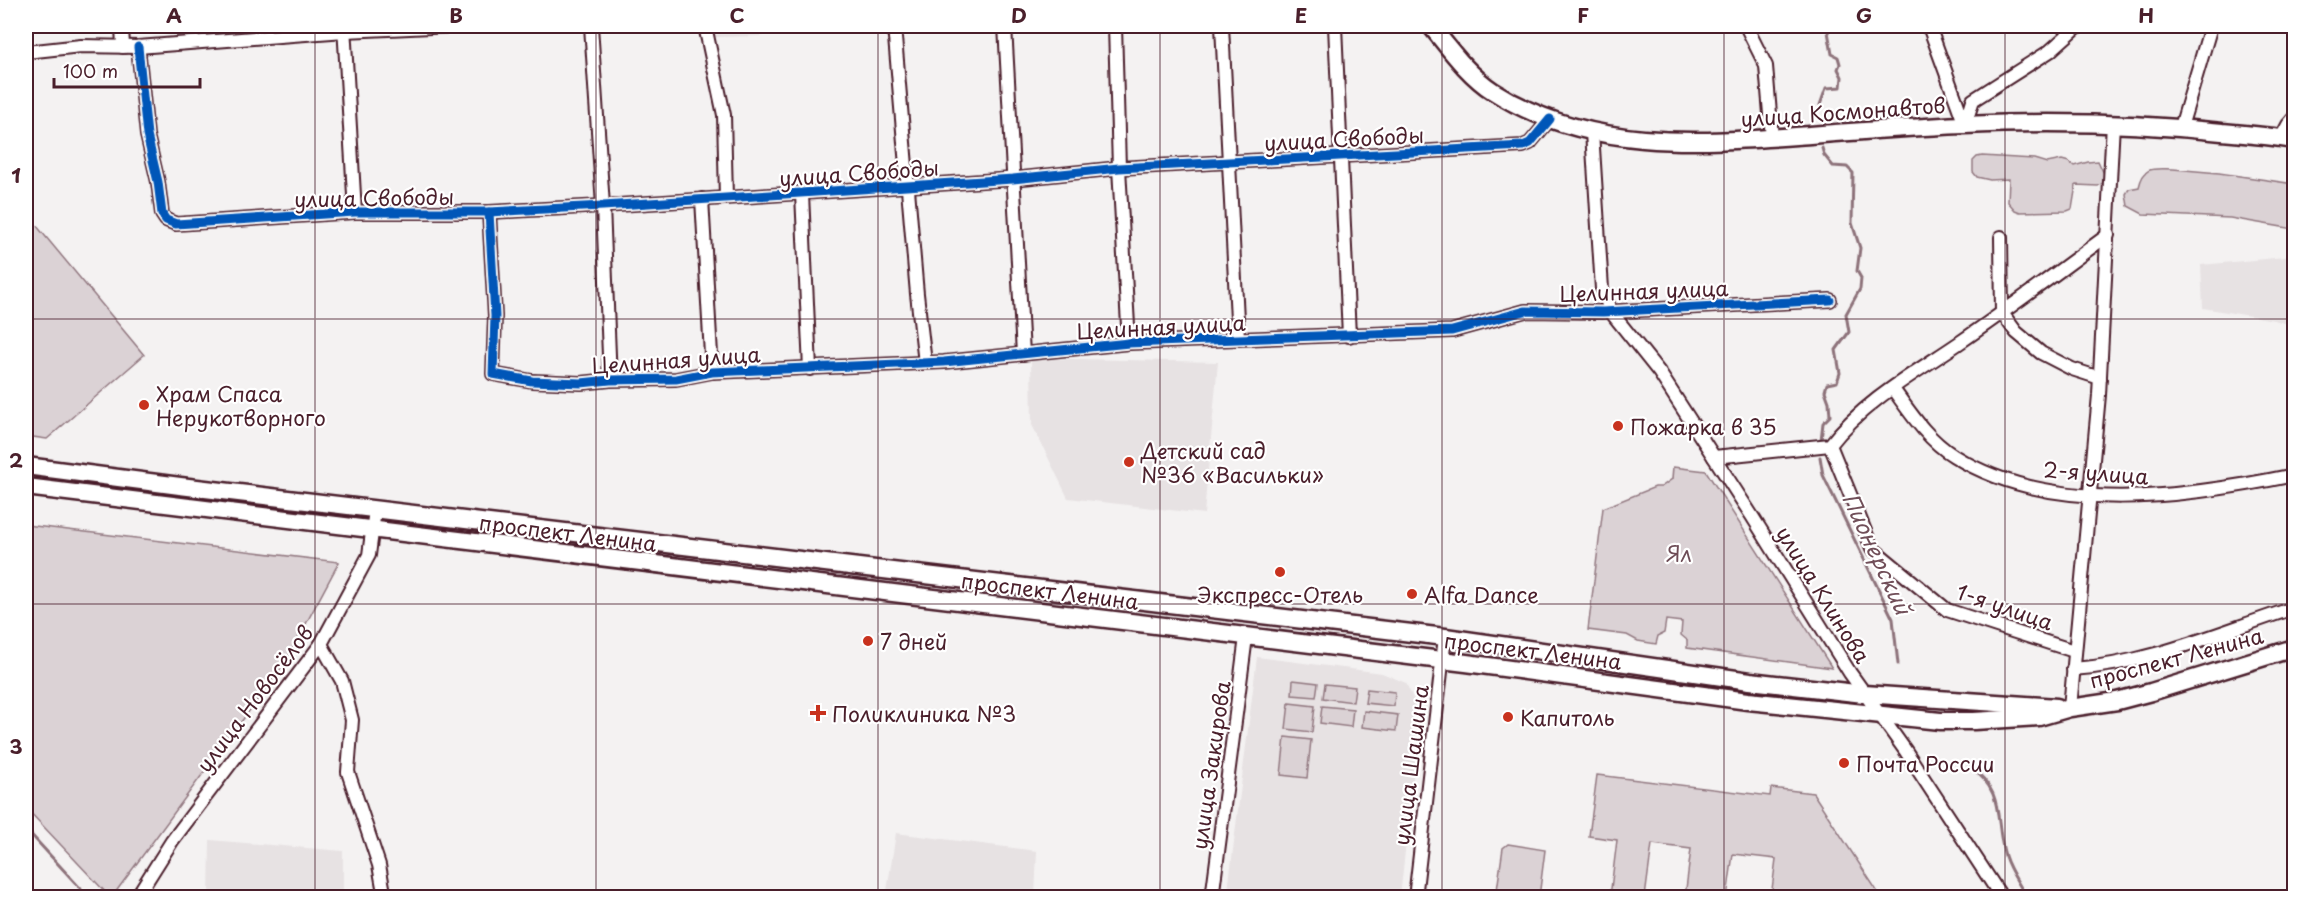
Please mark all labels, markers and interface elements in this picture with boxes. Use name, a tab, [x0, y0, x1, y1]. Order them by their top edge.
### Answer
text: A	[166, 0, 182, 30]
text: B	[449, 0, 463, 30]
text: C	[729, 0, 745, 30]
text: D	[1011, 0, 1027, 30]
text: E	[1295, 0, 1307, 30]
text: F	[1577, 0, 1589, 30]
text: G	[1856, 0, 1872, 30]
text: H	[2138, 0, 2154, 30]
scale bar	[54, 51, 200, 89]
text: 100 m	[63, 57, 118, 84]
street label: улица Космонавтов	[1739, 88, 1947, 134]
street label: улица Свободы	[1263, 118, 1425, 158]
street label: улица Свободы	[778, 150, 940, 194]
text: 1	[11, 160, 21, 190]
street label: улица Свободы	[294, 180, 454, 214]
street label: Целинная улица	[1559, 271, 1730, 309]
street label: Целинная улица	[1076, 306, 1247, 346]
street label: Целинная улица	[591, 337, 762, 381]
place label: Храм Спаса Нерукотворного	[156, 377, 326, 433]
marker: Храм Спаса Нерукотворного	[137, 398, 151, 412]
place label: Пожарка в 35	[1630, 410, 1777, 442]
marker: Пожарка в 35	[1611, 419, 1625, 433]
place label: Детский сад №36 «Васильки»	[1140, 434, 1324, 490]
text: 2	[9, 445, 23, 475]
street label: 2-я улица	[2042, 452, 2150, 492]
marker: Детский сад №36 «Васильки»	[1122, 455, 1136, 469]
water label: Пионерский	[1835, 487, 1922, 622]
street label: проспект Ленина	[477, 505, 659, 559]
street label: улица Клинова	[1769, 519, 1879, 669]
park label: Ял	[1666, 537, 1692, 569]
street label: проспект Ленина	[959, 563, 1141, 617]
marker: Экспресс-Отель	[1273, 565, 1287, 579]
street label: 1-я улица	[1952, 575, 2058, 638]
place label: Экспресс-Отель	[1197, 578, 1363, 610]
place label: Alfa Dance	[1424, 578, 1539, 610]
marker: Alfa Dance	[1405, 587, 1419, 601]
street label: улица Новосёлов	[188, 618, 320, 778]
street label: проспект Ленина	[2086, 618, 2267, 696]
street label: проспект Ленина	[1442, 623, 1624, 677]
place label: 7 дней	[880, 625, 947, 657]
marker: 7 дней	[861, 634, 875, 648]
street label: улица Закирова	[1182, 679, 1238, 851]
street label: улица Шашина	[1384, 682, 1436, 847]
place label: Поликлиника №3	[832, 697, 1016, 729]
place label: Капитоль	[1520, 701, 1615, 733]
marker: Поликлиника №3	[809, 704, 827, 722]
marker: Капитоль	[1501, 710, 1515, 724]
text: 3	[9, 731, 23, 761]
place label: Почта России	[1856, 747, 1994, 779]
marker: Почта России	[1837, 756, 1851, 770]

